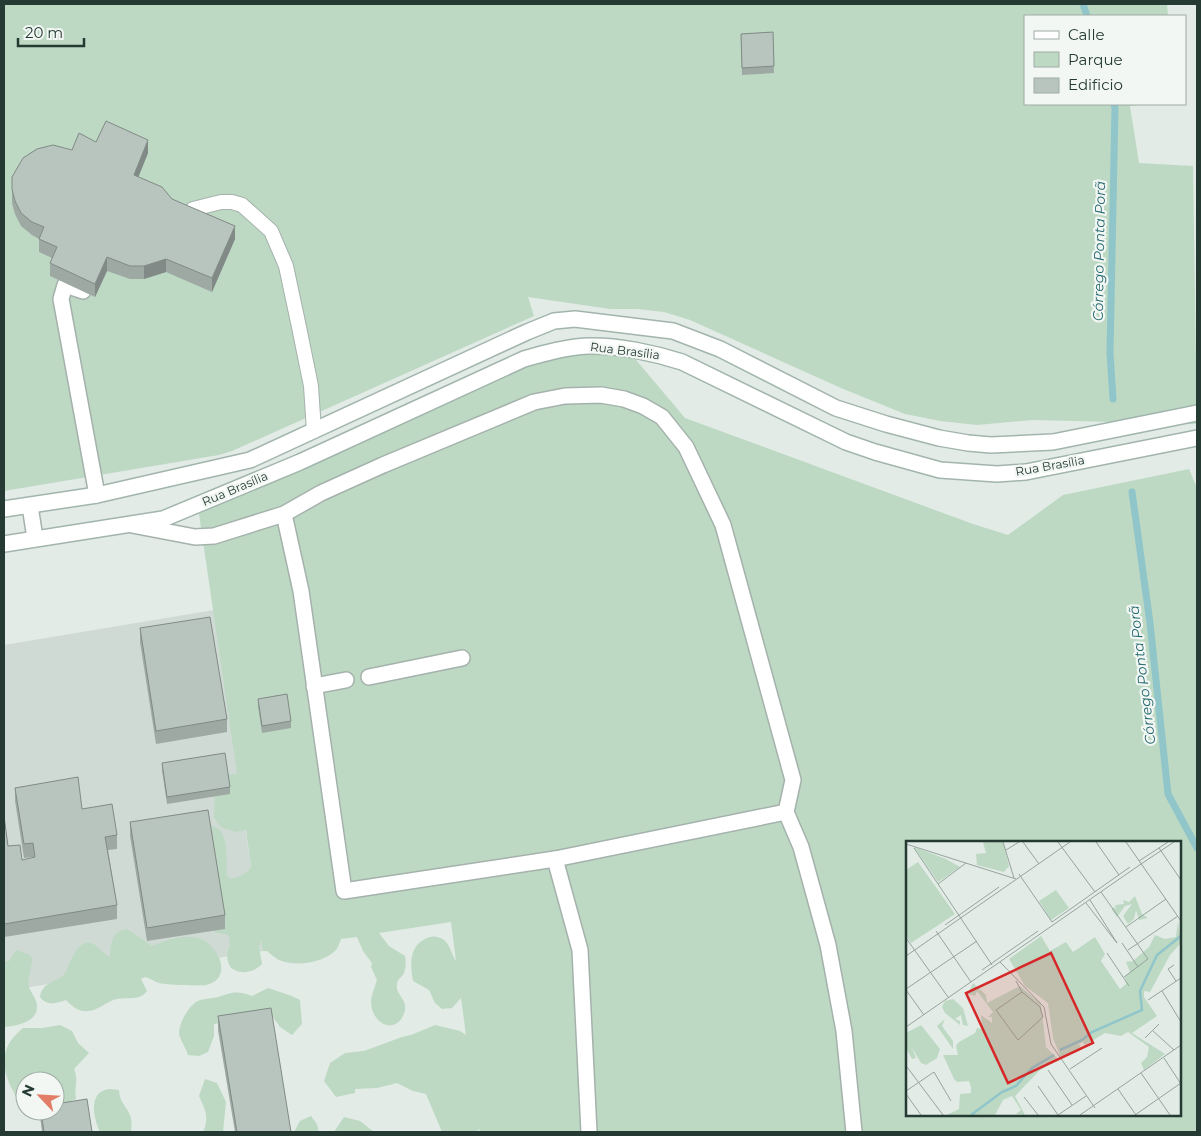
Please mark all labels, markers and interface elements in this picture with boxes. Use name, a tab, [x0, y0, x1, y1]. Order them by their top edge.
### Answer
scale bar	[18, 15, 84, 47]
legend	[1024, 15, 1186, 105]
text: 20 m	[25, 23, 63, 42]
text: Calle	[1068, 25, 1105, 44]
text: Parque	[1068, 50, 1123, 69]
text: Edificio	[1068, 75, 1123, 94]
water label: Córrego Ponta Porã	[1089, 181, 1109, 321]
street label: Rua Brasília	[589, 339, 661, 362]
street label: Rua Brasília	[1014, 452, 1086, 479]
street label: Rua Brasília	[200, 468, 270, 509]
water label: Córrego Ponta Porã	[1125, 604, 1159, 746]
inset map	[906, 841, 1181, 1116]
north arrow	[15, 1071, 65, 1121]
text: N	[18, 1082, 39, 1099]

